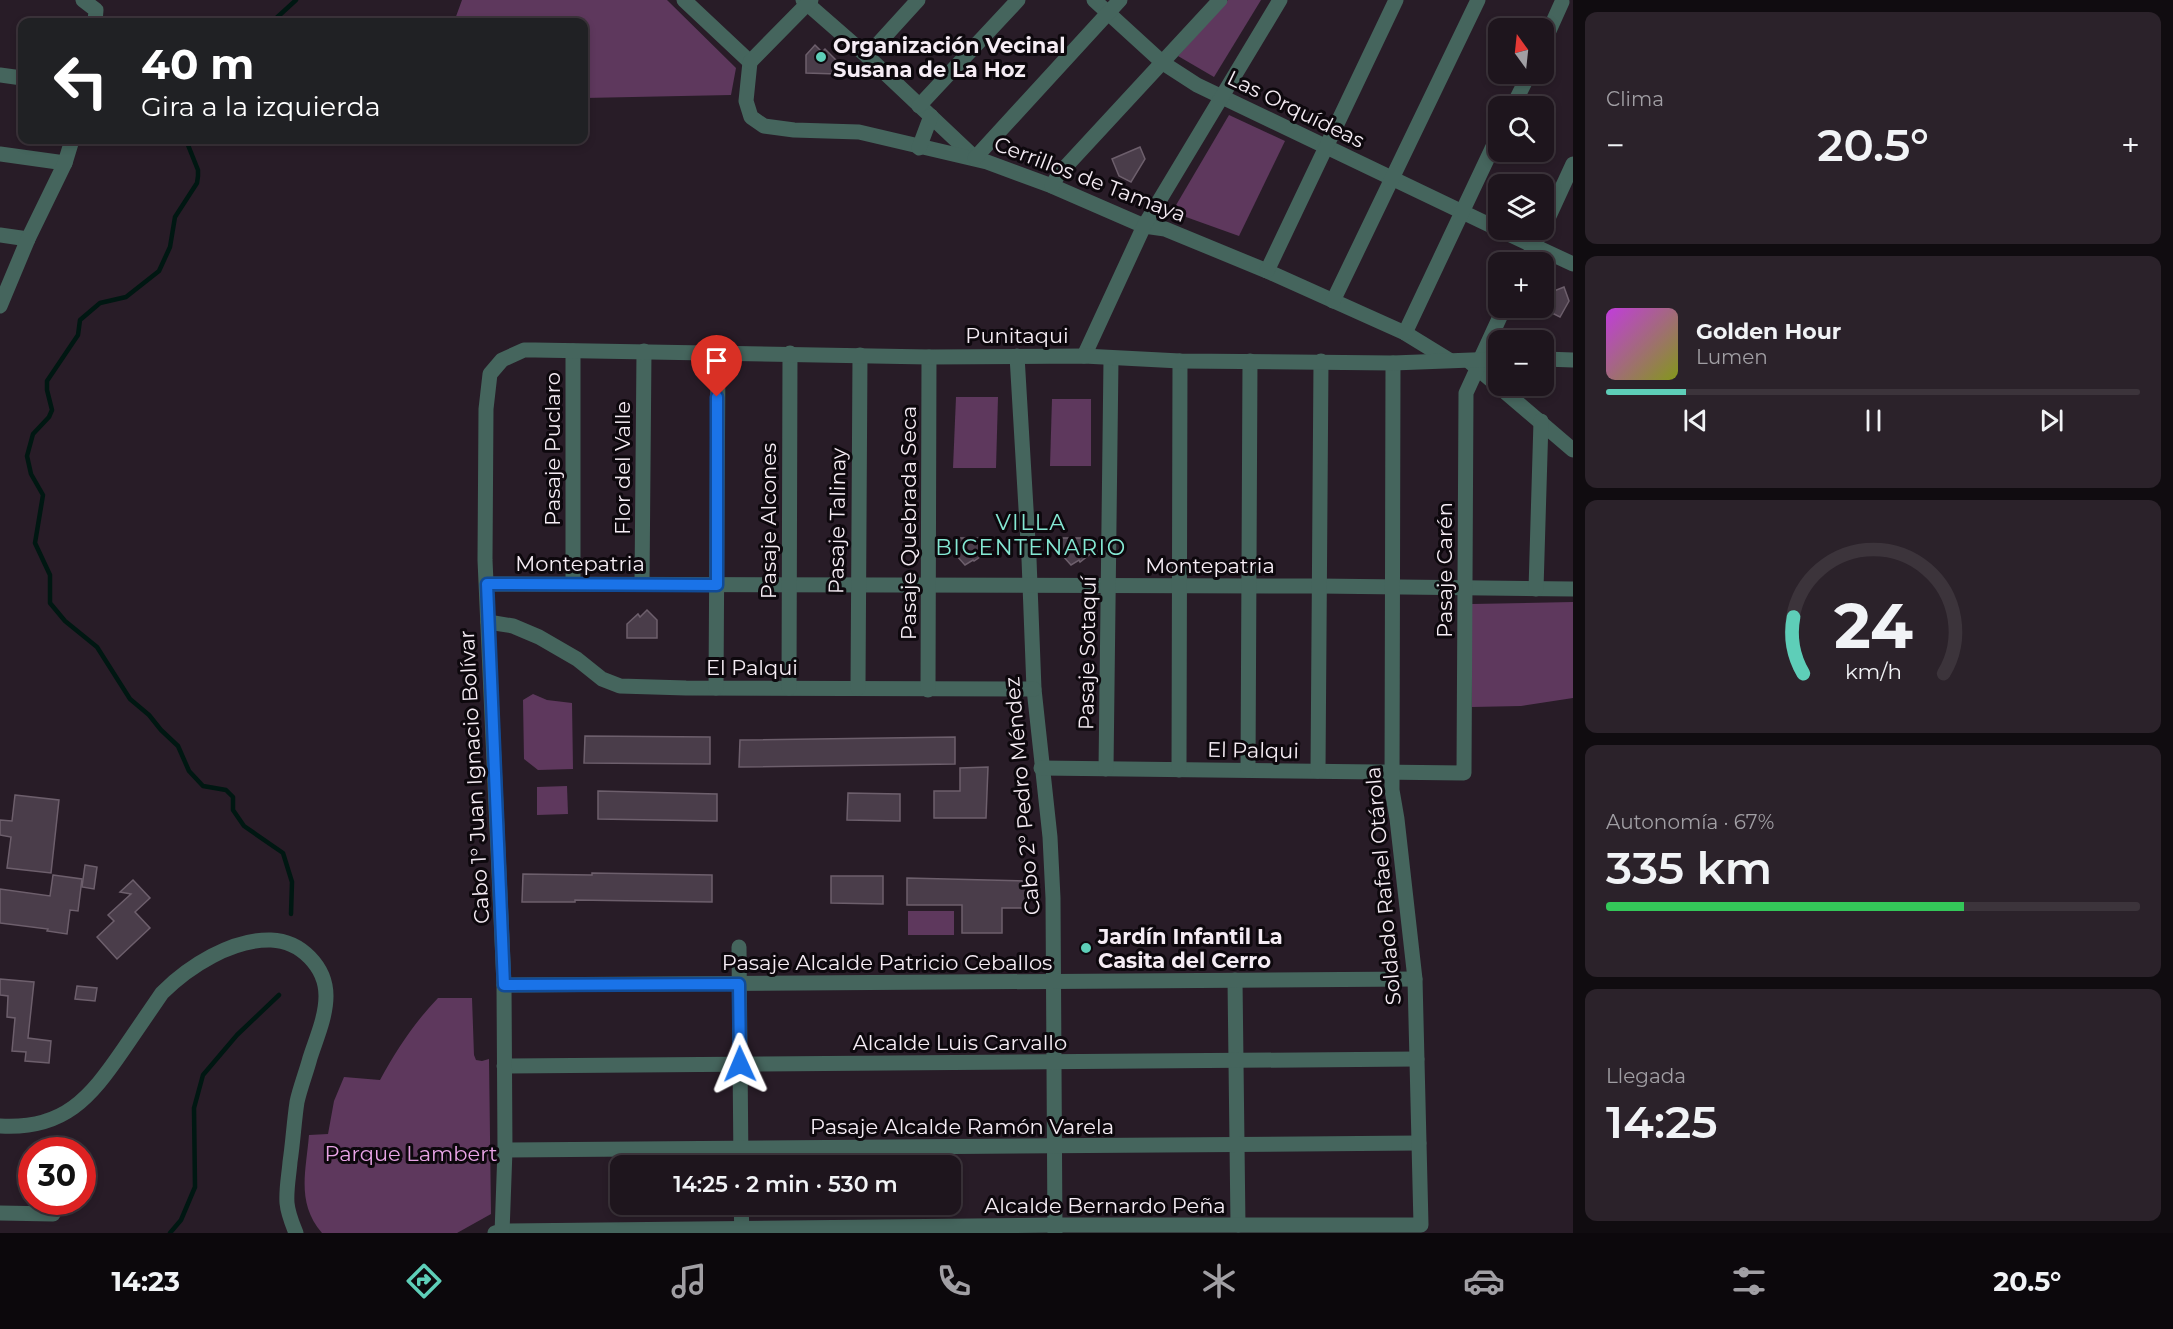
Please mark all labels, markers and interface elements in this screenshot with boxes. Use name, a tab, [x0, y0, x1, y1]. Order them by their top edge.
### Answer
north arrow	[1488, 18, 1554, 84]
map controls	[1488, 18, 1554, 396]
place label: Organización Vecinal Susana de La Hoz	[833, 33, 1066, 82]
text: 40 m	[141, 38, 254, 90]
icon: left	[42, 42, 120, 120]
marker: Organización Vecinal Susana de La Hoz	[814, 50, 828, 64]
street label: Las Orquídeas	[1223, 65, 1369, 153]
text: Clima	[1606, 87, 1664, 111]
text: Gira a la izquierda	[141, 90, 381, 123]
button: search	[1488, 96, 1554, 162]
text: 20.5°	[1817, 117, 1929, 172]
text: −	[1606, 125, 1625, 165]
text: +	[2121, 125, 2140, 165]
street label: Cerrillos de Tamaya	[991, 131, 1189, 227]
button: layers	[1488, 174, 1554, 240]
button: +	[1488, 252, 1554, 318]
text: Golden Hour	[1696, 318, 1841, 345]
street label: Punitaqui	[965, 323, 1069, 348]
button: −	[1488, 330, 1554, 396]
pin	[691, 335, 742, 397]
icon: arrive	[700, 344, 733, 377]
text: Lumen	[1696, 345, 1768, 369]
street label: Pasaje Puclaro	[540, 372, 565, 526]
street label: Flor del Valle	[610, 401, 635, 535]
icon: previous	[1679, 404, 1712, 437]
icon: pause	[1857, 404, 1890, 437]
icon: next	[2035, 404, 2068, 437]
street label: Pasaje Quebrada Seca	[896, 406, 921, 640]
street label: Pasaje Alcones	[756, 443, 781, 599]
street label: Pasaje Talinay	[823, 447, 851, 594]
street label: Pasaje Carén	[1432, 502, 1457, 638]
district label: VILLA BICENTENARIO	[935, 509, 1127, 561]
street label: Montepatria	[515, 551, 645, 576]
street label: Montepatria	[1145, 553, 1275, 578]
street label: Pasaje Sotaquí	[1073, 574, 1101, 730]
text: 24	[1833, 588, 1913, 664]
street label: Cabo 1° Juan Ignacio Bolívar	[454, 630, 494, 924]
street label: El Palqui	[706, 655, 798, 680]
text: km/h	[1844, 658, 1902, 684]
street label: Cabo 2° Pedro Méndez	[999, 676, 1045, 916]
street label: El Palqui	[1207, 737, 1299, 763]
street label: Soldado Rafael Otárola	[1360, 766, 1406, 1006]
text: Autonomía · 67%	[1606, 810, 1774, 834]
text: 335 km	[1606, 840, 1772, 895]
place label: Jardín Infantil La Casita del Cerro	[1097, 924, 1283, 973]
marker: Jardín Infantil La Casita del Cerro	[1079, 941, 1093, 955]
street label: Pasaje Alcalde Patricio Ceballos	[722, 950, 1052, 975]
street label: Alcalde Luis Carvallo	[853, 1030, 1067, 1055]
position arrow	[708, 1032, 772, 1096]
text: Llegada	[1606, 1064, 1686, 1088]
text: 14:25	[1606, 1094, 1717, 1149]
street label: Pasaje Alcalde Ramón Varela	[810, 1114, 1114, 1139]
speed limit sign: 30	[18, 1137, 96, 1215]
park label: Parque Lambert	[324, 1141, 498, 1166]
text: 14:25 · 2 min · 530 m	[673, 1171, 898, 1198]
street label: Alcalde Bernardo Peña	[984, 1193, 1226, 1218]
icon: directions	[403, 1260, 445, 1302]
icon: music	[668, 1260, 710, 1302]
icon: phone	[933, 1260, 975, 1302]
icon: climate	[1198, 1260, 1240, 1302]
icon: car	[1463, 1260, 1505, 1302]
icon: filters	[1728, 1260, 1770, 1302]
text: 14:23	[112, 1265, 180, 1298]
text: 20.5°	[1993, 1265, 2061, 1298]

